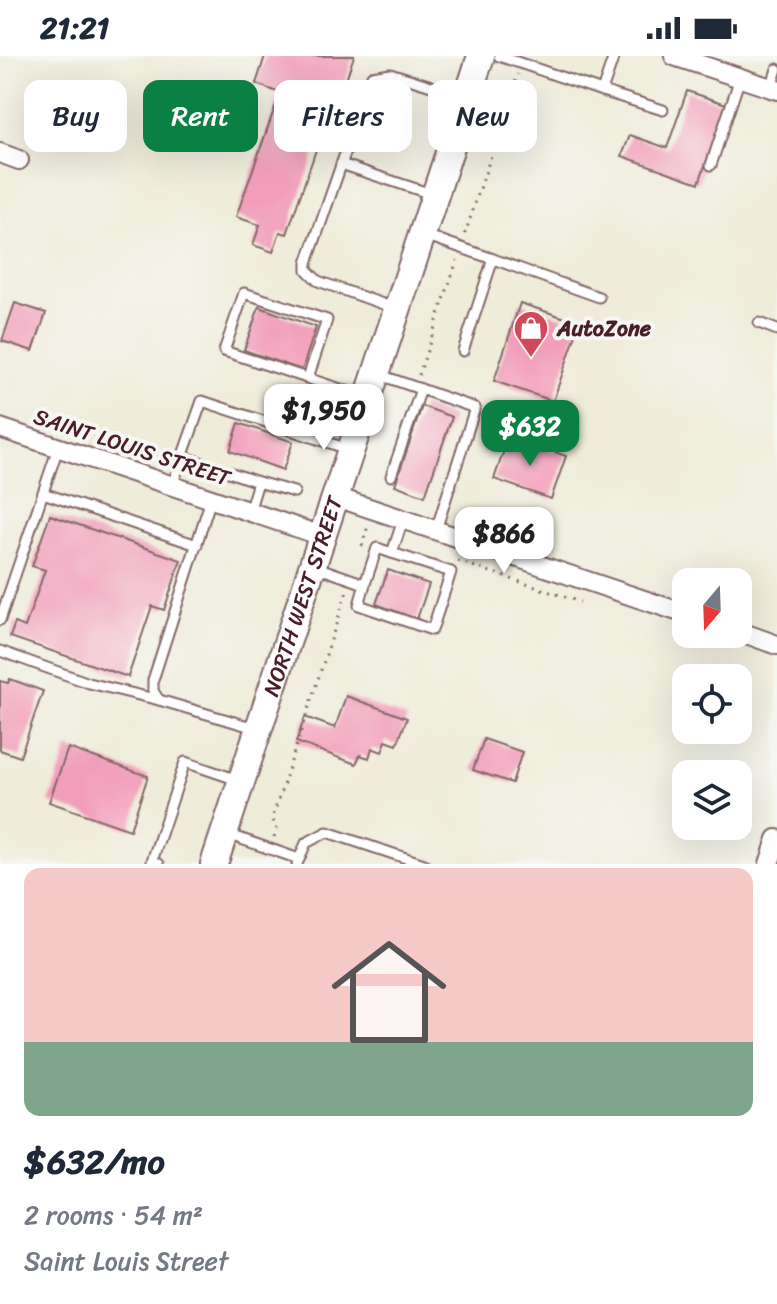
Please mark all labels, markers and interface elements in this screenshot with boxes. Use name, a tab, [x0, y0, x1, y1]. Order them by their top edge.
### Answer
text: 21:21	[40, 1, 109, 55]
chip: Buy	[24, 80, 127, 152]
chip: Rent	[143, 80, 258, 152]
chip: Filters	[274, 80, 412, 152]
chip: New	[428, 80, 537, 152]
shop icon: AutoZone	[512, 309, 550, 359]
place label: AutoZone	[556, 309, 652, 348]
pin: $1,950	[259, 384, 389, 452]
text: $1,950	[282, 387, 366, 433]
street label: SAINT LOUIS STREET	[28, 397, 237, 498]
pin: $632	[483, 400, 577, 468]
text: $632	[499, 403, 561, 449]
street label: NORTH WEST STREET	[251, 490, 354, 701]
pin: $866	[457, 507, 551, 575]
text: $866	[473, 510, 535, 556]
north arrow	[672, 568, 752, 648]
map controls	[672, 568, 752, 840]
button: locate	[672, 664, 752, 744]
button: layers	[672, 760, 752, 840]
icon: home	[317, 920, 461, 1064]
text: $632/mo	[24, 1132, 165, 1192]
text: 2 rooms · 54 m²	[24, 1192, 203, 1238]
text: Saint Louis Street	[24, 1238, 228, 1284]

